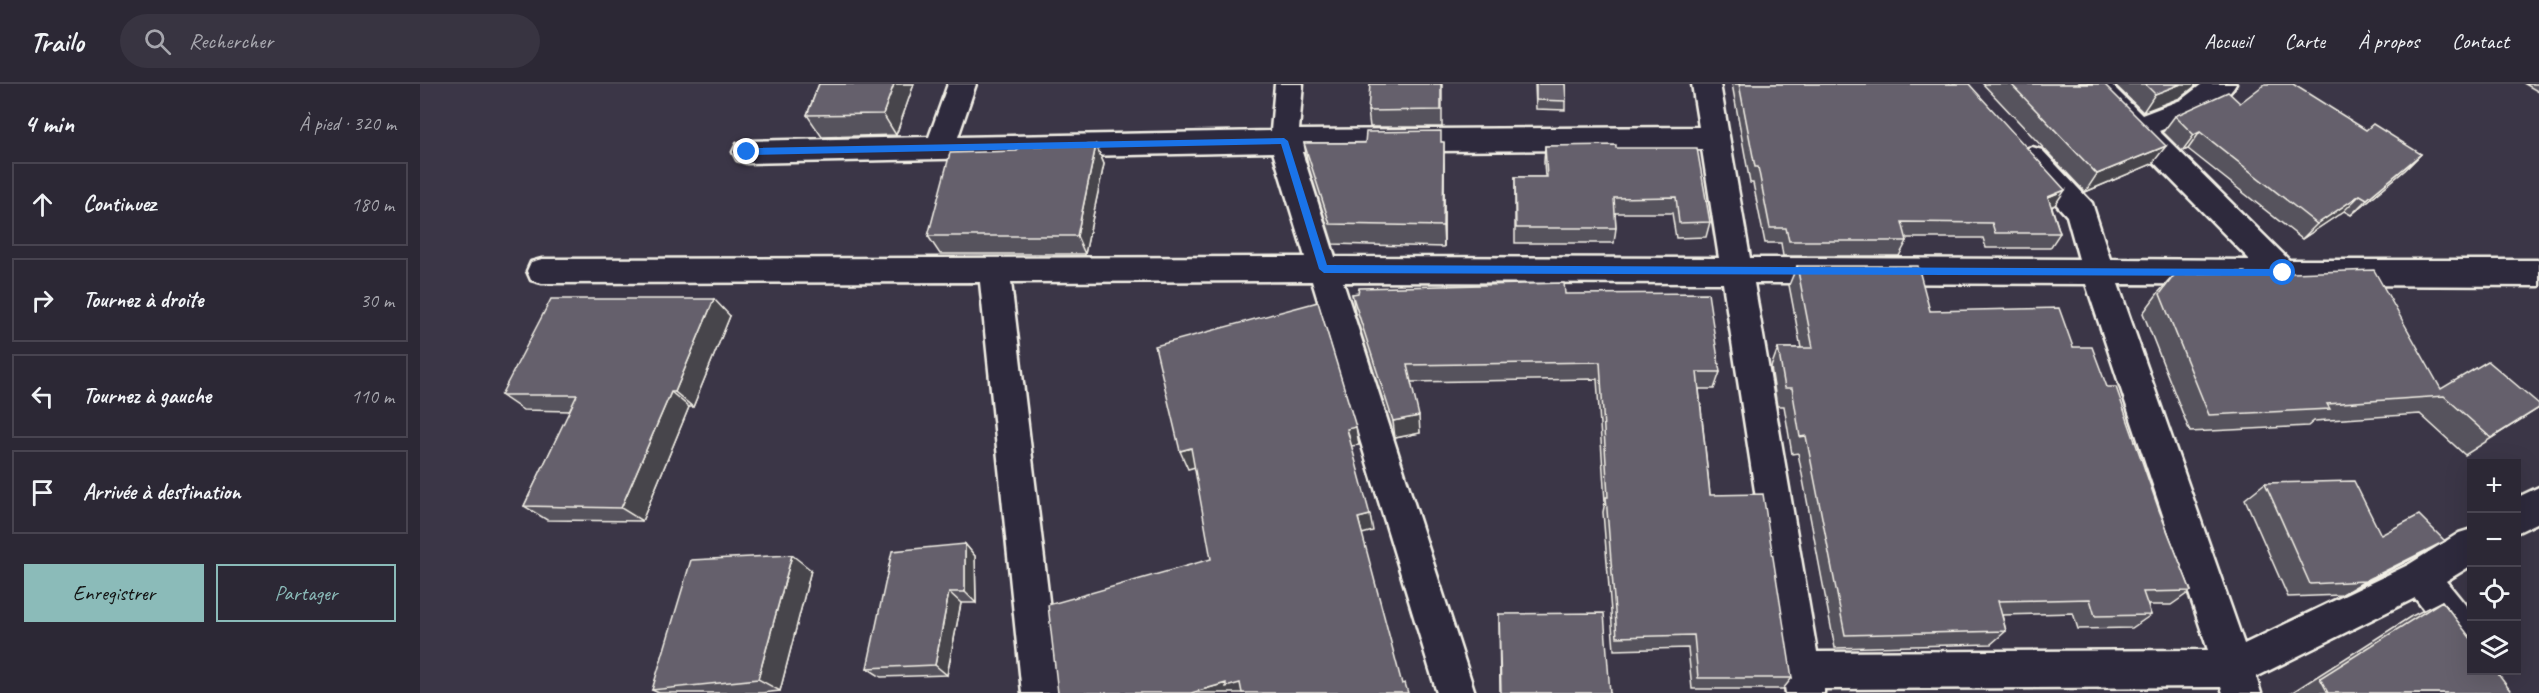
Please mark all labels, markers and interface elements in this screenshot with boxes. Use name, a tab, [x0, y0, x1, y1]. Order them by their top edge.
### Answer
search box	[120, 14, 540, 68]
text: Trailo	[30, 24, 84, 59]
icon: search	[141, 25, 174, 58]
text: Rechercher	[189, 27, 273, 55]
text: Accueil	[2204, 28, 2252, 54]
text: Carte	[2285, 28, 2325, 54]
text: À propos	[2358, 28, 2419, 54]
text: Contact	[2452, 28, 2509, 54]
text: 4 min	[24, 107, 74, 140]
text: À pied · 320 m	[299, 111, 396, 136]
route end	[733, 138, 759, 164]
icon: ahead	[26, 188, 59, 221]
text: Continuez	[83, 190, 156, 218]
text: 180 m	[351, 192, 394, 217]
route start	[2269, 259, 2295, 285]
icon: right	[26, 284, 59, 317]
text: Tournez à droite	[83, 286, 203, 314]
text: 30 m	[360, 288, 394, 313]
icon: left	[26, 380, 59, 413]
text: Tournez à gauche	[83, 382, 211, 410]
text: 110 m	[351, 384, 394, 409]
map controls	[2467, 459, 2521, 675]
button: +	[2467, 459, 2521, 513]
icon: arrive	[26, 476, 59, 509]
text: Arrivée à destination	[83, 478, 241, 506]
button: −	[2467, 513, 2521, 567]
button: Enregistrer	[24, 564, 204, 622]
button: Partager	[216, 564, 396, 622]
button: locate	[2467, 567, 2521, 621]
button: layers	[2467, 621, 2521, 675]

